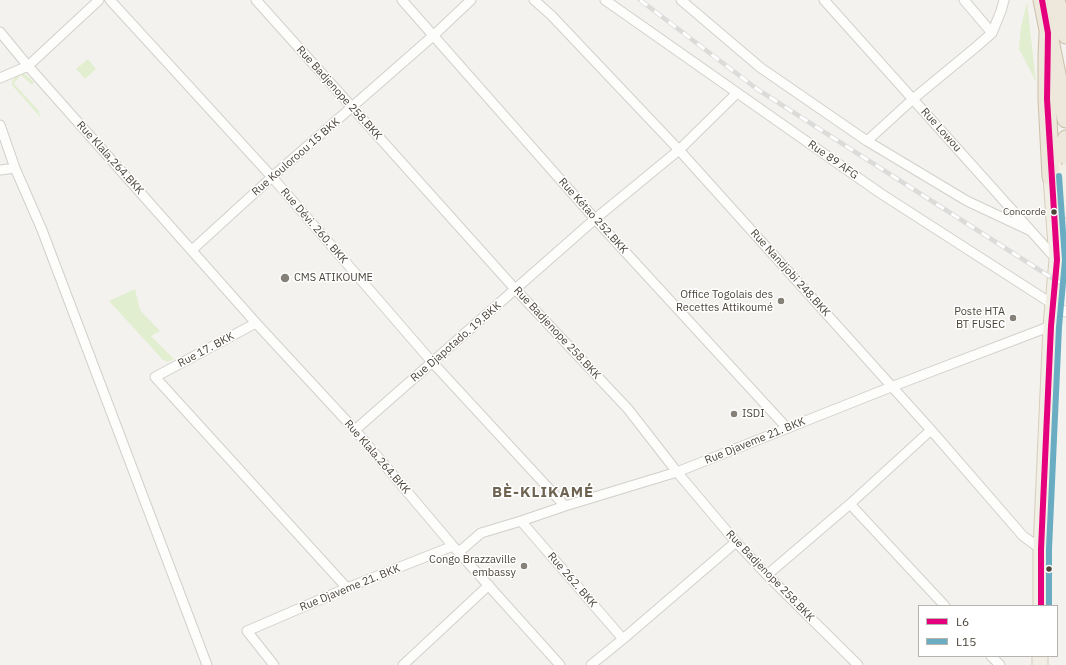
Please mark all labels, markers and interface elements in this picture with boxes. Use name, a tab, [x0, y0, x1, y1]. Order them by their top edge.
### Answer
street label: Rue Badjenope 258.BKK	[293, 43, 385, 143]
street label: Rue Lowou	[918, 105, 964, 155]
street label: Rue Kouloroou 15 BKK	[249, 115, 343, 199]
street label: Rue Klala,264.BKK	[74, 119, 146, 197]
street label: Rue 89 AFG	[805, 138, 861, 182]
street label: Rue Kétao 252.BKK	[556, 176, 630, 256]
street label: Rue Dévi. 260. BKK	[278, 186, 350, 266]
place label: Concorde	[1003, 206, 1046, 218]
marker: Concorde	[1049, 207, 1059, 217]
street label: Rue Nandjobi 248.BKK	[747, 227, 833, 319]
place label: CMS ATIKOUME	[294, 271, 373, 285]
marker: CMS ATIKOUME	[279, 272, 291, 284]
street label: Rue Badjenope 258.BKK	[511, 284, 603, 382]
place label: Office Togolais des Recettes Attikoumé	[676, 288, 773, 314]
marker: Office Togolais des Recettes Attikoumé	[776, 296, 786, 306]
street label: Rue Djapotado. 19.BKK	[408, 299, 504, 385]
place label: Poste HTA BT FUSEC	[954, 305, 1005, 331]
marker: Poste HTA BT FUSEC	[1008, 313, 1018, 323]
street label: Rue 17. BKK	[176, 330, 236, 370]
place label: ISDI	[742, 407, 765, 421]
marker: ISDI	[729, 409, 739, 419]
street label: Rue Djaveme 21. BKK	[703, 415, 807, 467]
street label: Rue Klala.264.BKK	[341, 417, 413, 497]
district label: BÈ-KLIKAMÉ	[492, 484, 594, 502]
street label: Rue Badjenope 258.BKK	[723, 528, 817, 624]
street label: Rue 262. BKK	[545, 550, 599, 610]
place label: Congo Brazzaville embassy	[429, 553, 516, 579]
marker: Congo Brazzaville embassy	[519, 561, 529, 571]
street label: Rue Djaveme 21. BKK	[298, 562, 402, 614]
unlabelled marker	[1044, 564, 1054, 574]
legend	[918, 605, 1058, 657]
text: L6	[956, 614, 969, 629]
text: L15	[956, 634, 976, 649]

